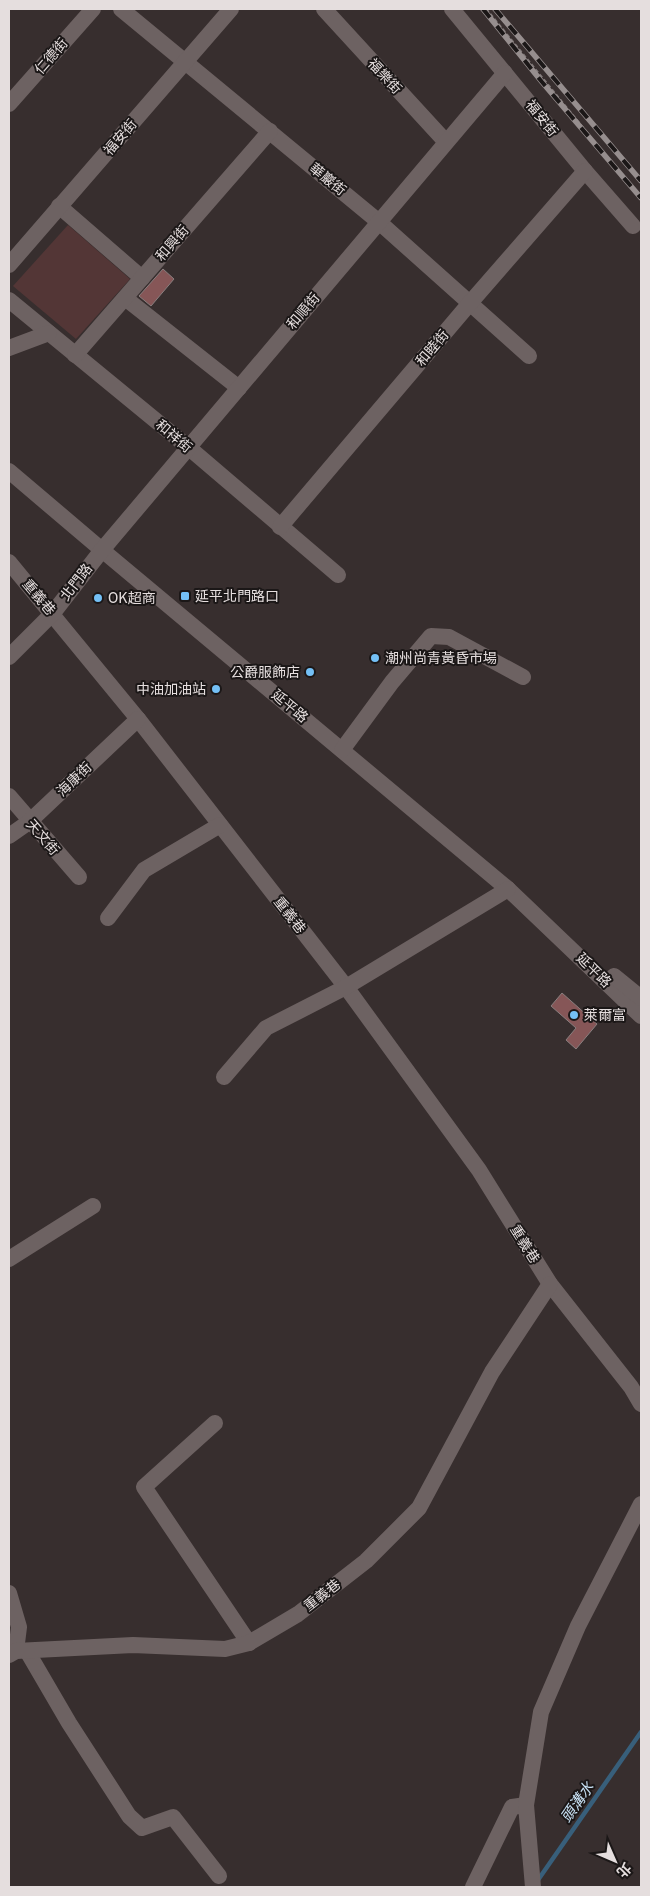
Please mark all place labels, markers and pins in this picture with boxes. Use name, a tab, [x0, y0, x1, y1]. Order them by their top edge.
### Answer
place label: 延平北門路口	[195, 588, 279, 604]
place label: OK超商	[108, 590, 156, 606]
marker: 延平北門路口	[179, 590, 191, 602]
marker: OK超商	[92, 592, 104, 604]
place label: 潮州尚青黃昏市場	[385, 650, 497, 666]
marker: 潮州尚青黃昏市場	[369, 652, 381, 664]
place label: 公爵服飾店	[230, 664, 300, 680]
marker: 公爵服飾店	[304, 666, 316, 678]
place label: 中油加油站	[136, 681, 206, 697]
marker: 中油加油站	[210, 683, 222, 695]
place label: 萊爾富	[584, 1007, 626, 1023]
marker: 萊爾富	[568, 1009, 580, 1021]

